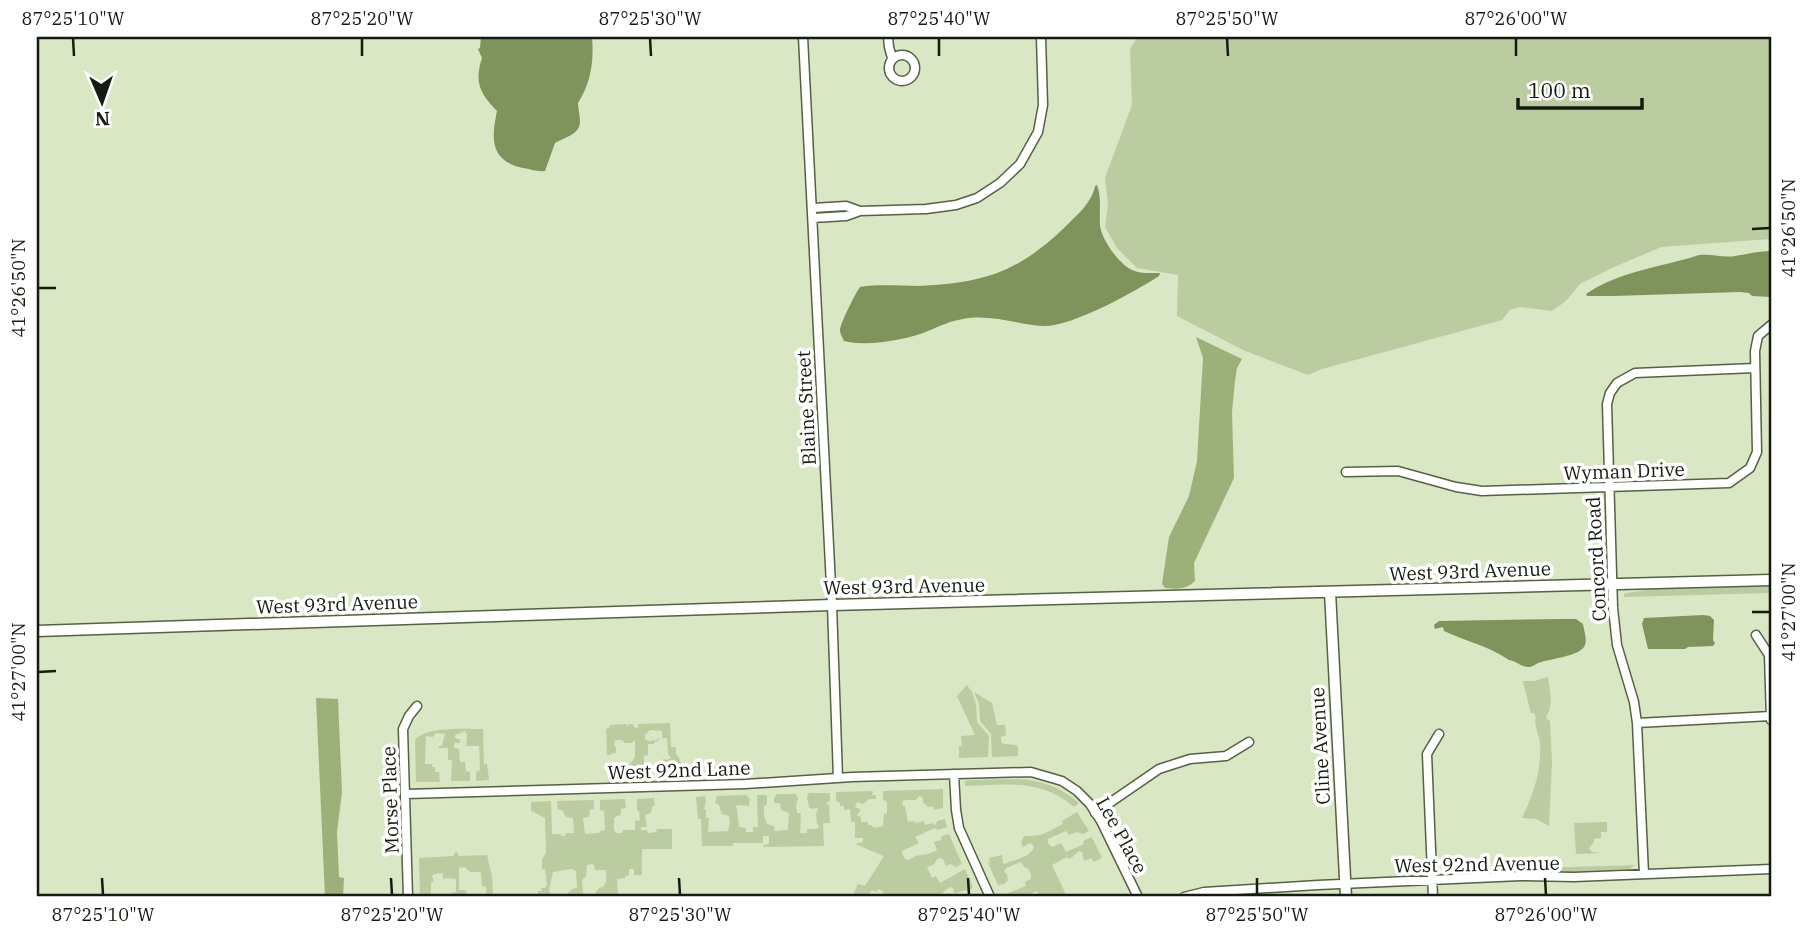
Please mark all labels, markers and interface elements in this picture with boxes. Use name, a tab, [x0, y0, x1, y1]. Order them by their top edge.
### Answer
text: 87°25'10"W	[22, 7, 125, 30]
text: 87°25'20"W	[311, 7, 414, 30]
text: 87°25'30"W	[599, 7, 702, 30]
text: 87°25'40"W	[888, 7, 991, 30]
text: 87°25'50"W	[1176, 7, 1279, 30]
text: 87°26'00"W	[1465, 7, 1568, 30]
north arrow	[66, 66, 136, 136]
scale bar	[1518, 66, 1642, 110]
text: 100 m	[1528, 76, 1591, 104]
text: N	[95, 107, 111, 131]
text: 41°26'50"N	[1777, 179, 1800, 278]
text: 41°26'50"N	[7, 239, 30, 338]
street label: Blaine Street	[791, 350, 821, 466]
street label: Wyman Drive	[1563, 457, 1685, 485]
street label: Concord Road	[1581, 496, 1611, 622]
street label: West 93rd Avenue	[1389, 556, 1551, 586]
text: 41°27'00"N	[1777, 563, 1800, 662]
street label: West 93rd Avenue	[823, 573, 985, 599]
street label: West 93rd Avenue	[256, 589, 418, 619]
text: 41°27'00"N	[7, 623, 30, 722]
street label: Cline Avenue	[1305, 687, 1335, 805]
street label: Morse Place	[376, 746, 404, 854]
street label: West 92nd Lane	[607, 756, 751, 784]
street label: Lee Place	[1091, 793, 1153, 877]
street label: West 92nd Avenue	[1394, 851, 1560, 877]
text: 87°25'10"W	[52, 903, 155, 926]
text: 87°25'20"W	[341, 903, 444, 926]
text: 87°25'30"W	[629, 903, 732, 926]
text: 87°25'40"W	[918, 903, 1021, 926]
text: 87°25'50"W	[1206, 903, 1309, 926]
text: 87°26'00"W	[1495, 903, 1598, 926]

